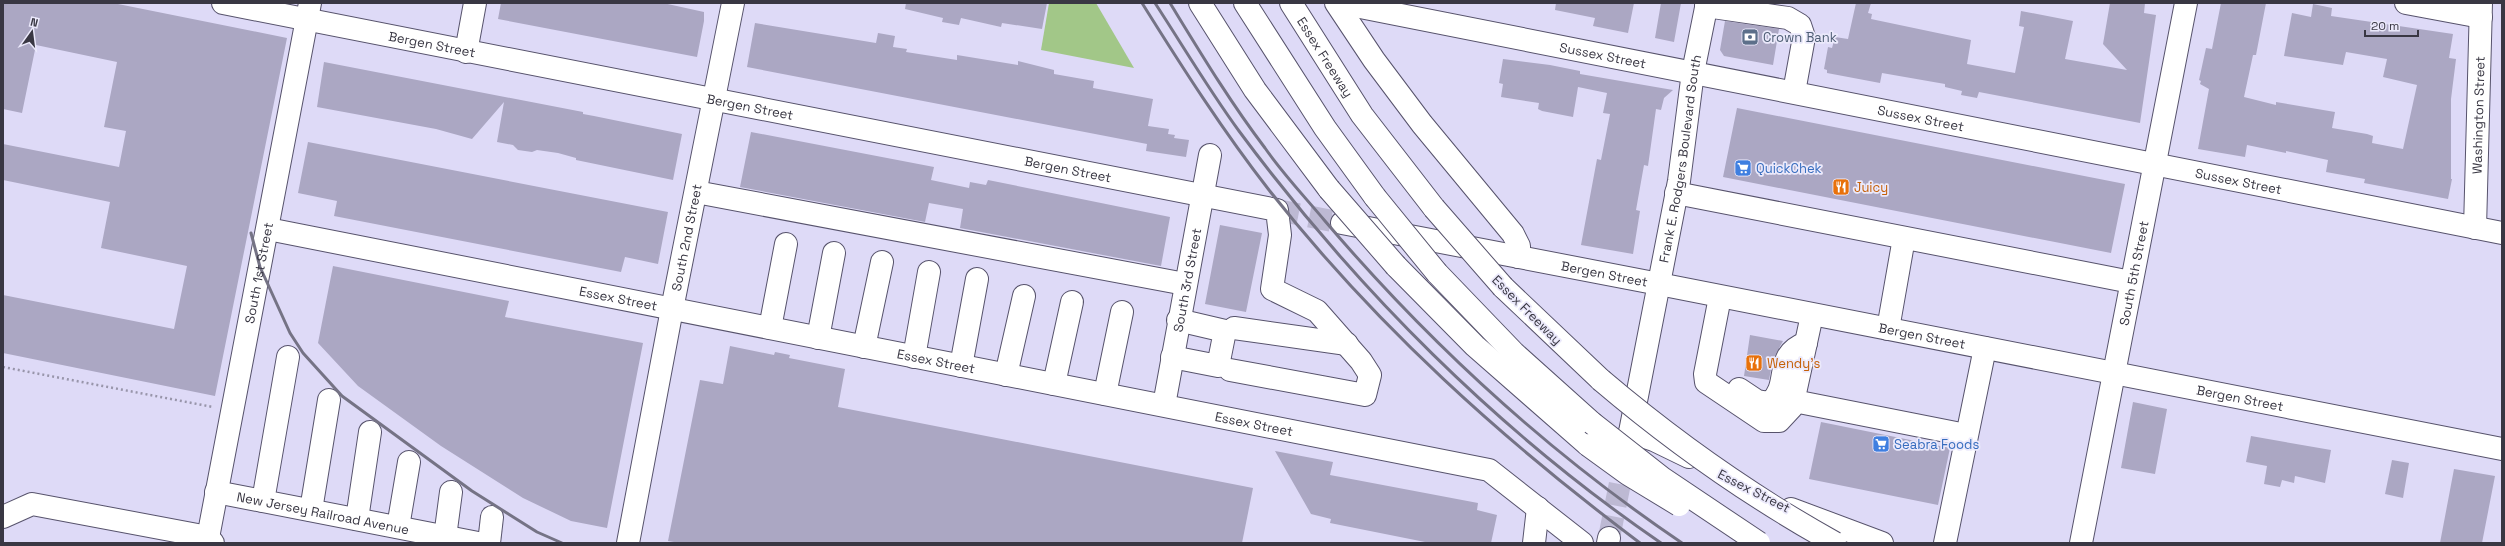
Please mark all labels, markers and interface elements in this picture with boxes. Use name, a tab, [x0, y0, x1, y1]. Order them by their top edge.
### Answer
north arrow	[12, 12, 52, 52]
scale bar	[2365, 12, 2418, 38]
street label: Essex Freeway	[1293, 14, 1357, 100]
text: N	[29, 15, 40, 30]
text: 20 m	[2371, 18, 2399, 34]
street label: Bergen Street	[387, 27, 477, 61]
bank icon: Crown Bank	[1740, 27, 1760, 47]
place label: Crown Bank	[1763, 29, 1837, 46]
street label: Sussex Street	[1558, 38, 1648, 72]
street label: Frank E. Rodgers Boulevard South	[1655, 53, 1705, 264]
street label: Washington Street	[2468, 56, 2488, 174]
street label: Bergen Street	[705, 90, 795, 123]
street label: Sussex Street	[1876, 101, 1965, 135]
street label: Bergen Street	[1023, 152, 1113, 186]
supermarket icon: QuickChek	[1733, 158, 1753, 178]
place label: QuickChek	[1756, 160, 1822, 177]
street label: Sussex Street	[2194, 164, 2283, 198]
restaurant icon: Juicy	[1831, 177, 1851, 197]
place label: Juicy	[1854, 179, 1888, 196]
street label: South 2nd Street	[667, 183, 705, 292]
street label: South 5th Street	[2115, 219, 2152, 327]
street label: South 1st Street	[241, 221, 276, 325]
street label: South 3rd Street	[1169, 227, 1205, 333]
street label: Bergen Street	[1560, 257, 1649, 290]
street label: Essex Freeway	[1489, 272, 1565, 348]
street label: Essex Street	[578, 282, 659, 314]
street label: Bergen Street	[1877, 319, 1967, 352]
street label: Essex Street	[896, 345, 977, 377]
restaurant icon: Wendy's	[1744, 353, 1764, 373]
place label: Wendy's	[1767, 355, 1820, 372]
street label: Bergen Street	[2195, 381, 2285, 415]
street label: Essex Street	[1213, 408, 1294, 440]
supermarket icon: Seabra Foods	[1871, 434, 1891, 454]
place label: Seabra Foods	[1894, 436, 1979, 453]
street label: Essex Street	[1715, 465, 1793, 517]
street label: New Jersey Railroad Avenue	[235, 488, 411, 538]

